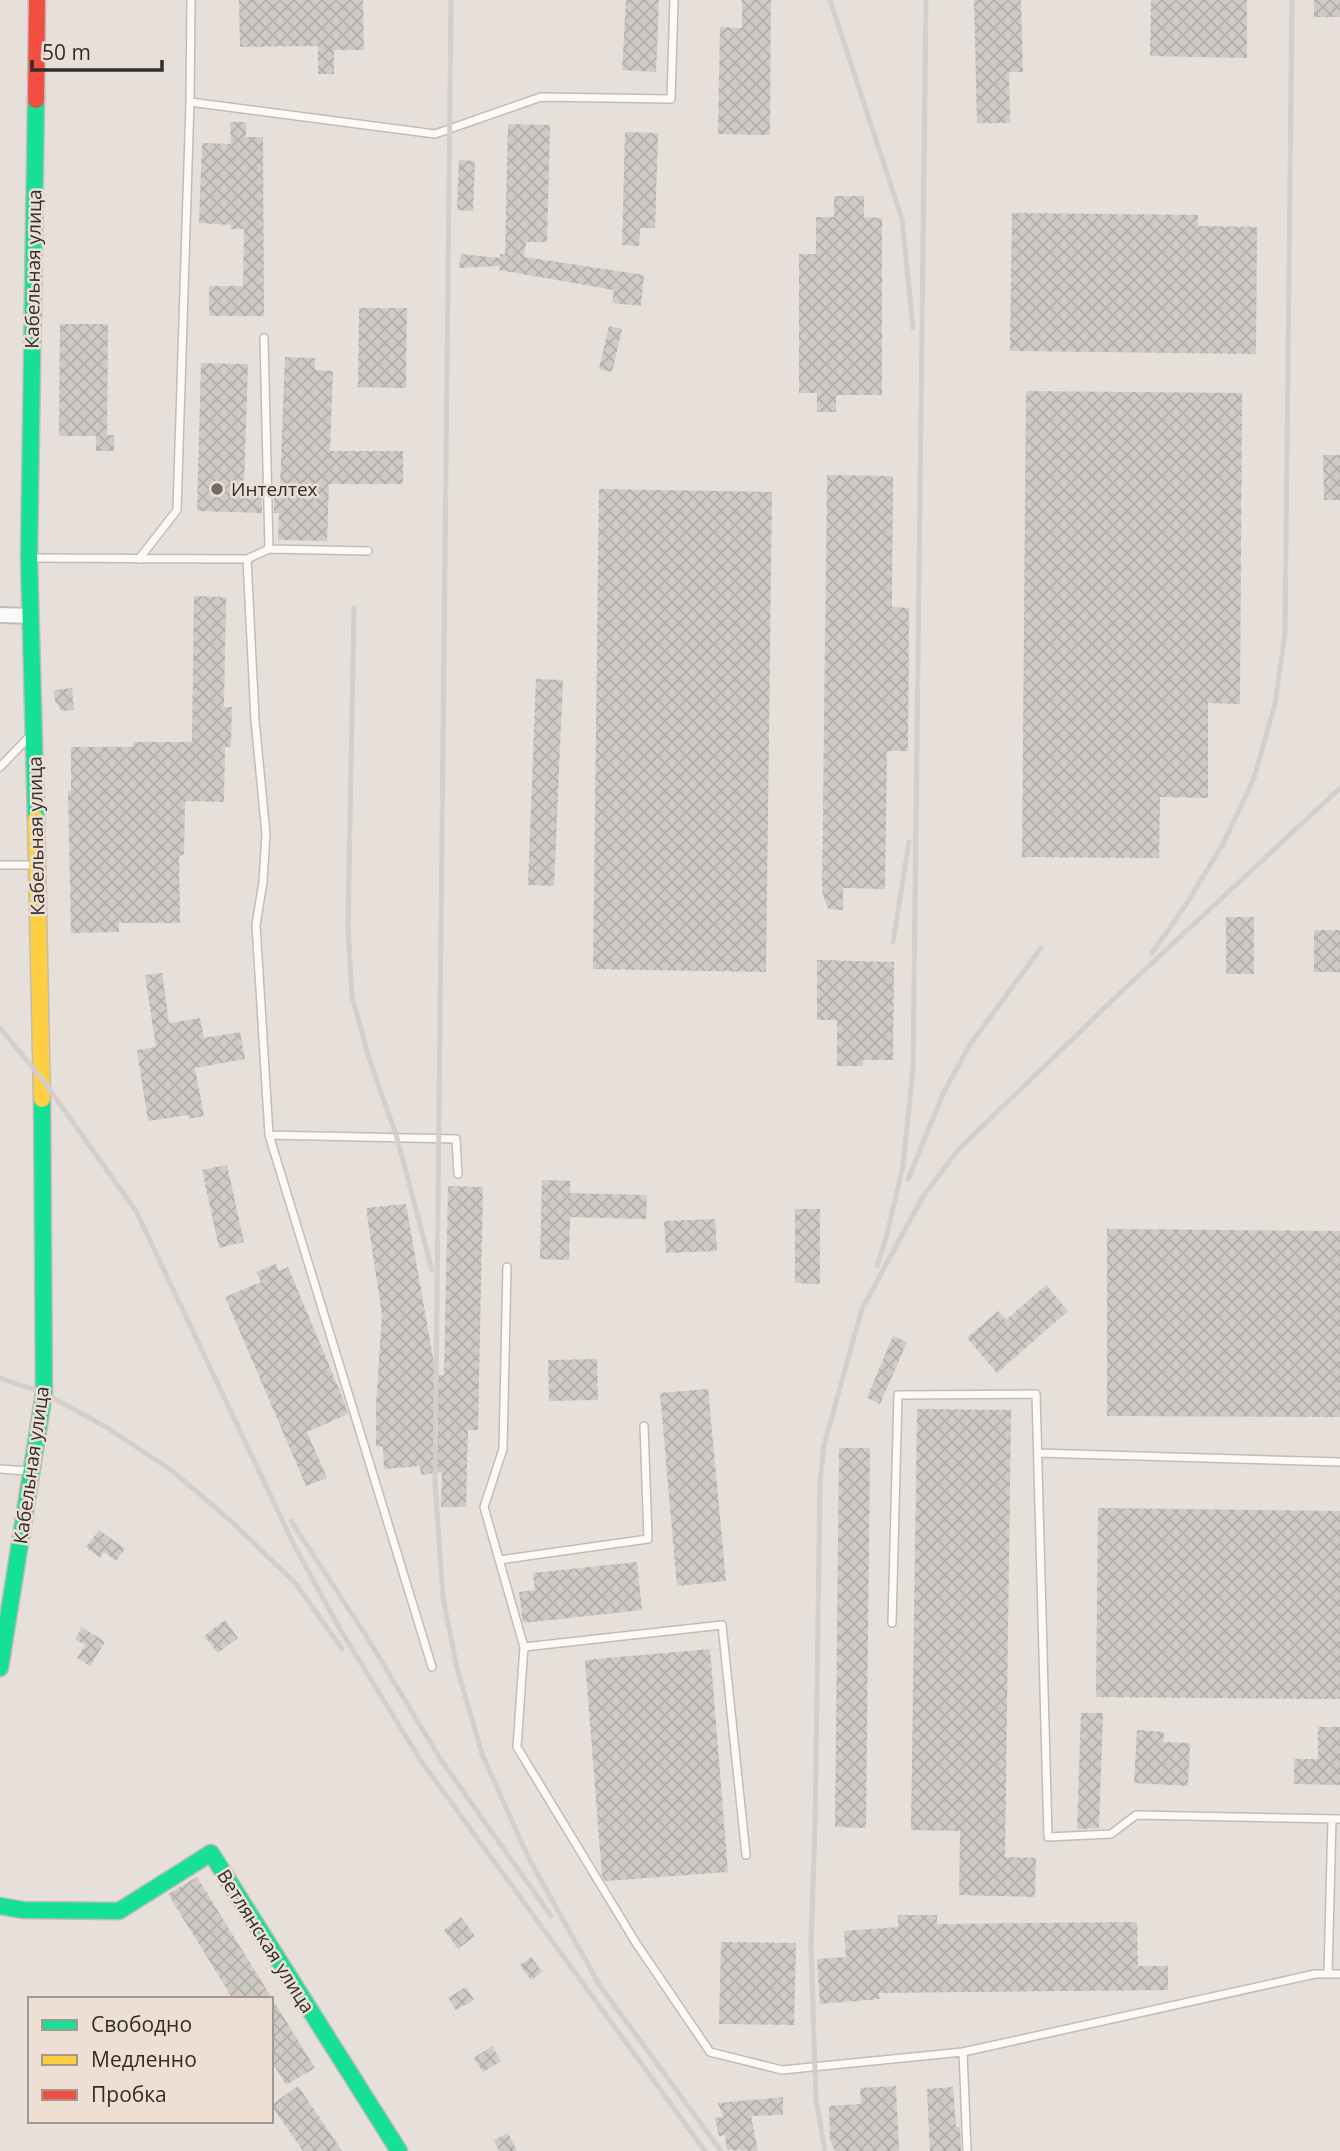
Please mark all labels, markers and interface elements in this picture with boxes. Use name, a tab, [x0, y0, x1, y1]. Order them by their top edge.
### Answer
scale bar	[32, 28, 161, 72]
text: 50 m	[42, 38, 91, 66]
street label: Кабельная улица	[19, 189, 47, 349]
place label: Интелтех	[231, 476, 318, 502]
marker: Интелтех	[209, 481, 225, 497]
street label: Кабельная улица	[22, 756, 50, 916]
street label: Кабельная улица	[7, 1384, 55, 1546]
street label: Ветлянская улица	[211, 1864, 321, 2018]
legend	[28, 1997, 273, 2123]
text: Свободно	[91, 2010, 192, 2038]
text: Медленно	[91, 2045, 197, 2073]
text: Пробка	[91, 2080, 167, 2108]

